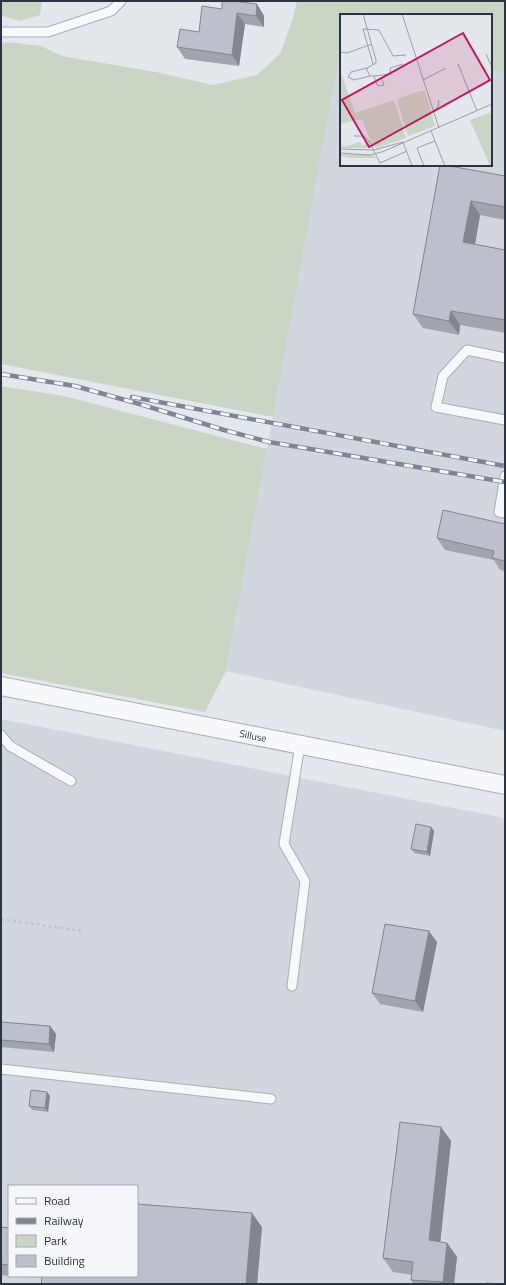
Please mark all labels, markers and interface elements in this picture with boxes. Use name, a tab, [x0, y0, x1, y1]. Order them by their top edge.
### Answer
inset map	[340, 14, 492, 166]
street label: Silluse	[238, 726, 268, 746]
legend	[8, 1185, 138, 1277]
text: Road	[44, 1191, 70, 1210]
text: Railway	[44, 1211, 84, 1230]
text: Park	[44, 1231, 67, 1250]
text: Building	[44, 1251, 85, 1270]

